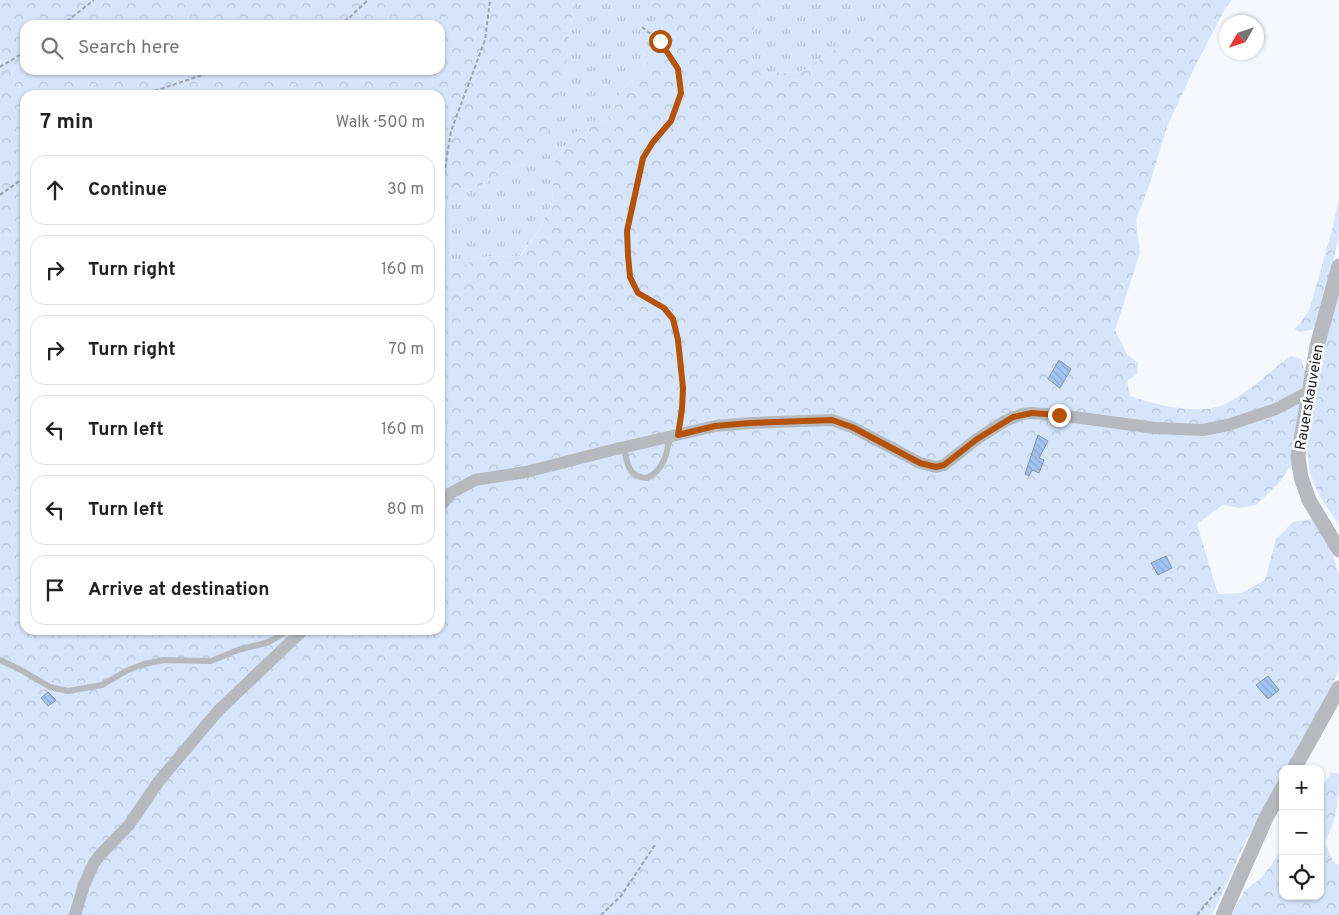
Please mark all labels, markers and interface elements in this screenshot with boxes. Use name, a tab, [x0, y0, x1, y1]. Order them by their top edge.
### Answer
north arrow	[1219, 15, 1264, 60]
search box	[20, 20, 445, 75]
route start	[649, 30, 672, 53]
icon: search	[38, 34, 66, 62]
text: Search here	[78, 36, 180, 60]
text: 7 min	[40, 109, 93, 136]
text: Walk · 500 m	[336, 113, 425, 133]
icon: ahead	[41, 176, 69, 204]
text: Continue	[88, 178, 167, 202]
text: 30 m	[387, 180, 424, 200]
icon: right	[41, 256, 69, 284]
text: Turn right	[88, 258, 176, 282]
text: 160 m	[381, 260, 424, 280]
icon: right	[41, 336, 69, 364]
text: Turn right	[88, 338, 176, 362]
text: 70 m	[389, 340, 424, 360]
street label: Rauerskauveien	[1292, 343, 1329, 452]
route end	[1048, 404, 1071, 427]
icon: left	[41, 416, 69, 444]
text: Turn left	[88, 418, 164, 442]
text: 160 m	[381, 420, 424, 440]
icon: left	[41, 496, 69, 524]
text: Turn left	[88, 498, 164, 522]
text: 80 m	[387, 500, 424, 520]
icon: arrive	[41, 576, 69, 604]
text: Arrive at destination	[88, 578, 269, 602]
map controls	[1279, 765, 1324, 900]
button: +	[1279, 765, 1324, 810]
button: −	[1279, 810, 1324, 855]
button: locate	[1279, 855, 1324, 900]

